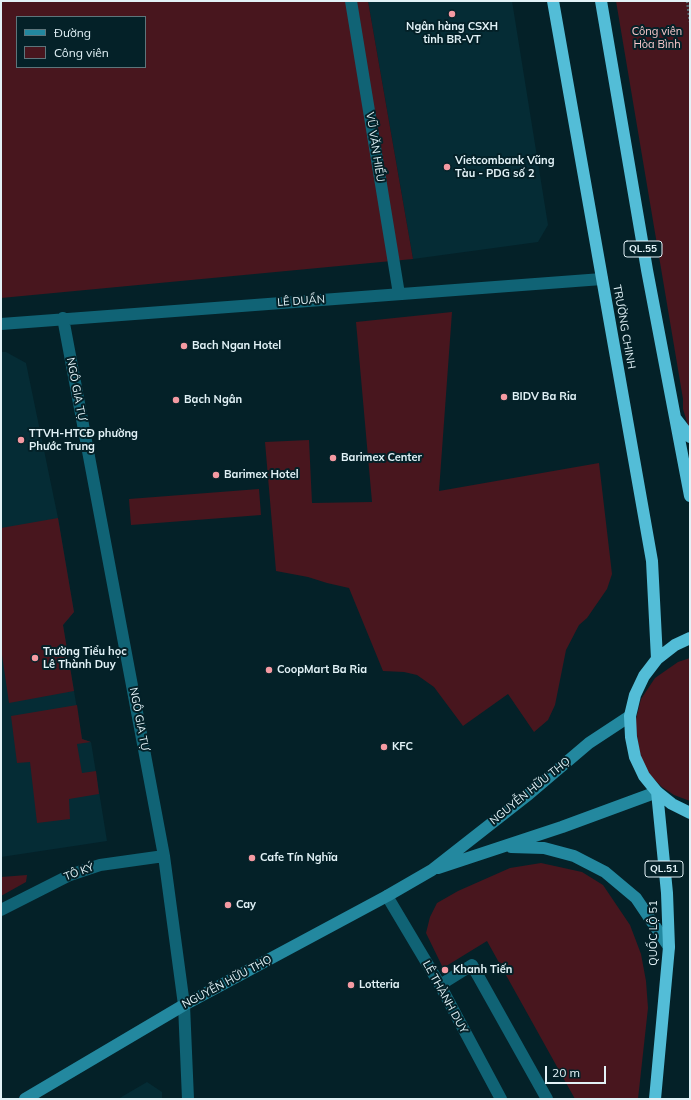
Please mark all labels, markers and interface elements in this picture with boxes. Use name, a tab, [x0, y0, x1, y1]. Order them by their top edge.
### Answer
marker: Ngân hàng CSXH tỉnh BR-VT	[447, 9, 457, 19]
legend	[16, 16, 146, 68]
place label: Ngân hàng CSXH tỉnh BR-VT	[406, 20, 498, 46]
text: Đường	[54, 25, 91, 40]
park label: Công viên Hòa Bình	[632, 25, 682, 51]
text: Công viên	[54, 45, 109, 60]
street label: VŨ VĂN HIẾU	[363, 111, 387, 183]
place label: Vietcombank Vũng Tàu - PDG số 2	[455, 154, 555, 180]
marker: Vietcombank Vũng Tàu - PDG số 2	[442, 162, 452, 172]
road number: QL.55	[624, 241, 662, 257]
street label: TRƯỜNG CHINH	[610, 284, 638, 370]
street label: LÊ DUẨN	[277, 293, 325, 309]
place label: Bach Ngan Hotel	[192, 339, 281, 353]
marker: Bach Ngan Hotel	[179, 341, 189, 351]
street label: NGÔ GIA TỰ	[63, 356, 89, 422]
place label: BIDV Ba Ria	[512, 390, 577, 404]
marker: BIDV Ba Ria	[499, 392, 509, 402]
place label: Bạch Ngân	[184, 393, 242, 407]
marker: Bạch Ngân	[171, 395, 181, 405]
place label: TTVH-HTCĐ phường Phước Trung	[29, 427, 138, 453]
marker: TTVH-HTCĐ phường Phước Trung	[16, 435, 26, 445]
place label: Barimex Center	[341, 451, 422, 465]
marker: Barimex Center	[328, 453, 338, 463]
place label: Barimex Hotel	[224, 468, 299, 482]
marker: Barimex Hotel	[211, 470, 221, 480]
place label: Trường Tiểu học Lê Thành Duy	[43, 645, 127, 671]
marker: Trường Tiểu học Lê Thành Duy	[30, 653, 40, 663]
place label: CoopMart Ba Ria	[277, 663, 367, 677]
marker: CoopMart Ba Ria	[264, 665, 274, 675]
street label: NGÔ GIA TỰ	[126, 686, 152, 752]
place label: KFC	[392, 740, 413, 754]
marker: KFC	[379, 742, 389, 752]
street label: NGUYỄN HỮU THỌ	[487, 755, 573, 827]
place label: Cafe Tín Nghĩa	[260, 851, 338, 865]
marker: Cafe Tín Nghĩa	[247, 853, 257, 863]
street label: TÔ KÝ	[62, 861, 96, 883]
road number: QL.51	[645, 861, 683, 877]
place label: Cay	[236, 898, 256, 912]
marker: Cay	[223, 900, 233, 910]
street label: QUỐC LỘ 51	[647, 900, 661, 966]
street label: NGUYỄN HỮU THỌ	[180, 953, 274, 1011]
street label: LÊ THÀNH DUY	[420, 958, 470, 1036]
place label: Khanh Tiến	[453, 963, 512, 977]
marker: Khanh Tiến	[440, 965, 450, 975]
place label: Lotteria	[359, 978, 400, 992]
marker: Lotteria	[346, 980, 356, 990]
scale bar	[547, 1058, 608, 1084]
text: 20 m	[552, 1065, 580, 1080]

